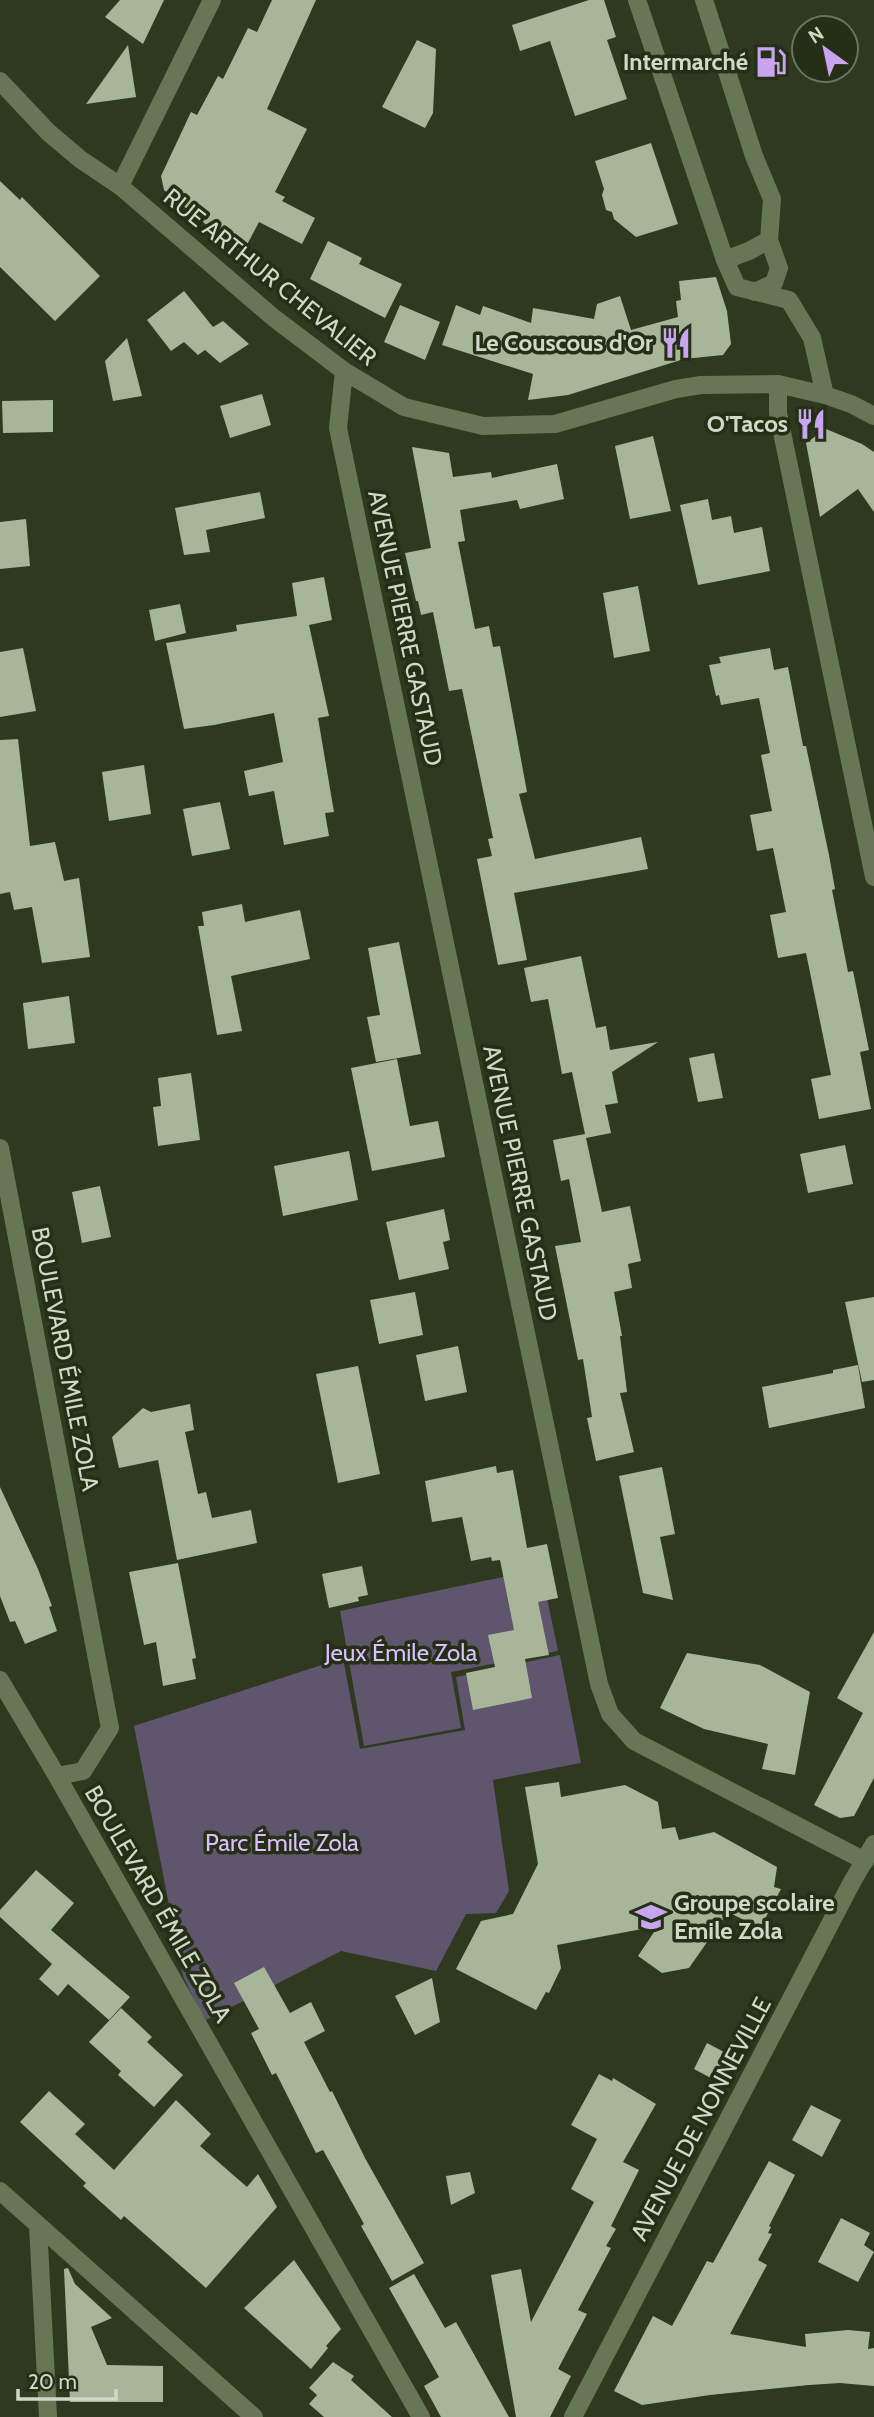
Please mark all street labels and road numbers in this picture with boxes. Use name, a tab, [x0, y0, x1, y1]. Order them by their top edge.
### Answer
street label: RUE ARTHUR CHEVALIER	[158, 182, 383, 372]
street label: AVENUE PIERRE GASTAUD	[362, 487, 449, 768]
street label: AVENUE PIERRE GASTAUD	[477, 1042, 564, 1323]
street label: BOULEVARD ÉMILE ZOLA	[26, 1224, 105, 1494]
street label: BOULEVARD ÉMILE ZOLA	[79, 1780, 238, 2027]
street label: AVENUE DE NONNEVILLE	[624, 1992, 777, 2245]

